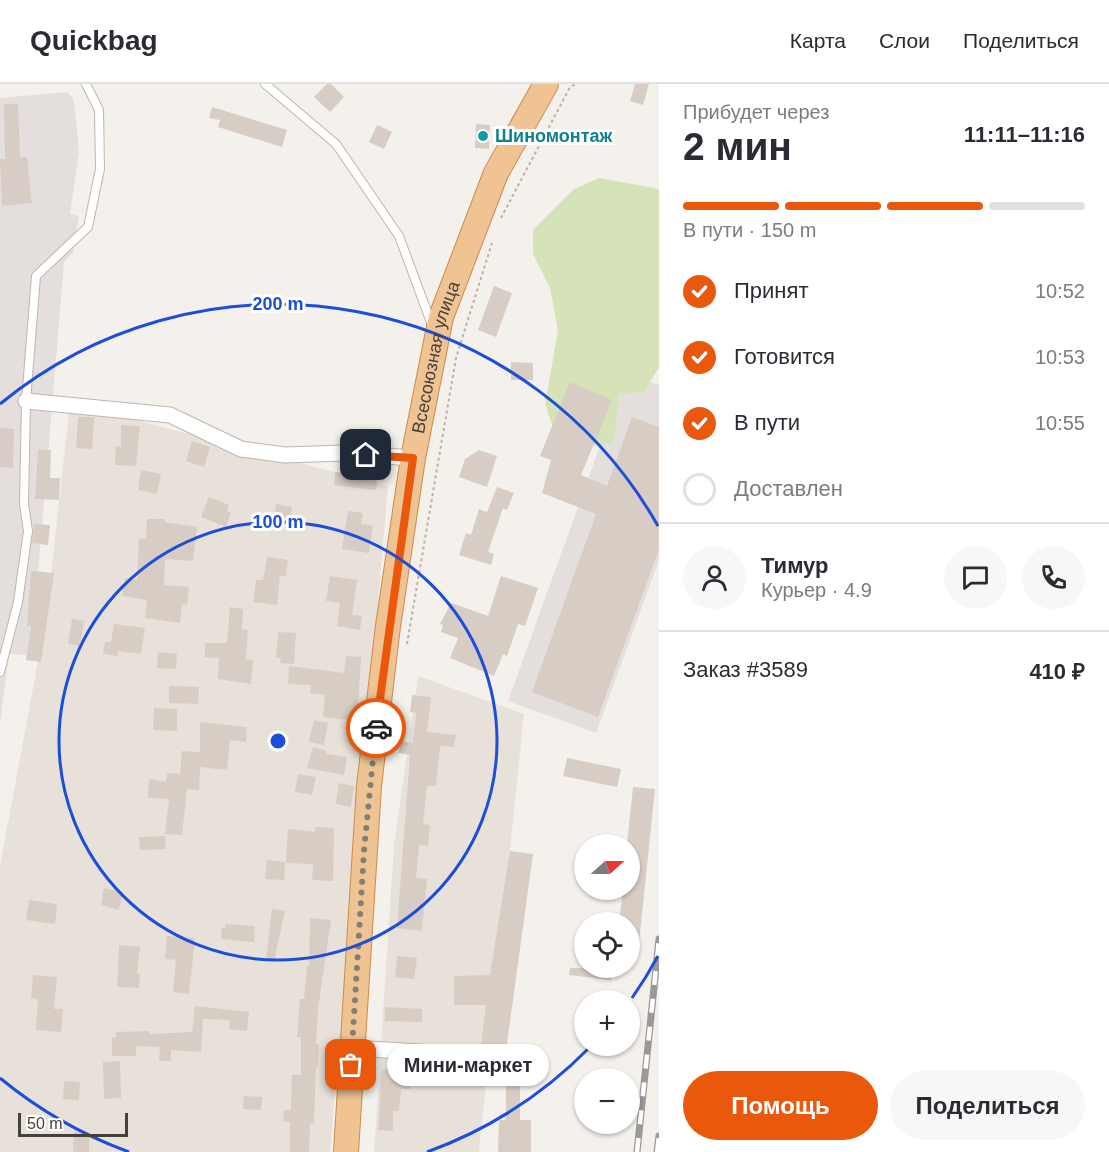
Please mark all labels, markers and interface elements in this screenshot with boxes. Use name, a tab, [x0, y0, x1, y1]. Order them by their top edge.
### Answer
text: Quickbag	[30, 25, 158, 56]
text: Карта	[790, 29, 846, 52]
text: Слои	[879, 29, 930, 52]
text: Поделиться	[963, 29, 1079, 52]
text: Прибудет через	[683, 101, 829, 123]
text: 11:11–11:16	[964, 122, 1085, 147]
text: 2 мин	[683, 125, 792, 168]
place label: Шиномонтаж	[495, 126, 613, 146]
marker: Шиномонтаж	[476, 129, 490, 143]
text: В пути · 150 m	[683, 219, 816, 241]
icon: check	[683, 275, 716, 308]
street label: Всесоюзная улица	[408, 277, 464, 435]
text: Принят	[734, 278, 808, 303]
text: 10:52	[1035, 280, 1085, 302]
text: 200 m	[252, 294, 304, 314]
icon: check	[683, 341, 716, 374]
text: Готовится	[734, 344, 835, 369]
text: 10:53	[1035, 346, 1085, 368]
icon: check	[683, 407, 716, 440]
text: В пути	[734, 410, 800, 435]
text: 10:55	[1035, 412, 1085, 434]
pin	[340, 429, 391, 480]
icon: home	[349, 438, 382, 471]
text: Доставлен	[734, 476, 843, 501]
text: 100 m	[252, 512, 304, 532]
button: person	[683, 546, 746, 609]
button: chat	[944, 546, 1007, 609]
button: phone	[1022, 546, 1085, 609]
text: Тимур	[761, 553, 829, 578]
text: Курьер · 4.9	[761, 579, 872, 601]
text: Заказ #3589	[683, 657, 808, 682]
text: 410 ₽	[1029, 659, 1085, 684]
courier	[346, 698, 406, 758]
icon: car	[360, 712, 393, 745]
centre of rings	[268, 731, 288, 751]
north arrow	[574, 834, 640, 900]
map controls	[574, 834, 640, 1134]
button: locate	[574, 912, 640, 978]
button: +	[574, 990, 640, 1056]
pin	[325, 1039, 376, 1090]
callout: Мини-маркет	[387, 1044, 549, 1086]
icon: bag	[334, 1048, 367, 1081]
text: Мини-маркет	[404, 1054, 532, 1076]
button: −	[574, 1068, 640, 1134]
button: Помощь	[683, 1071, 878, 1140]
button: Поделиться	[890, 1071, 1085, 1140]
scale bar	[18, 1110, 128, 1138]
text: 50 m	[27, 1115, 63, 1132]

